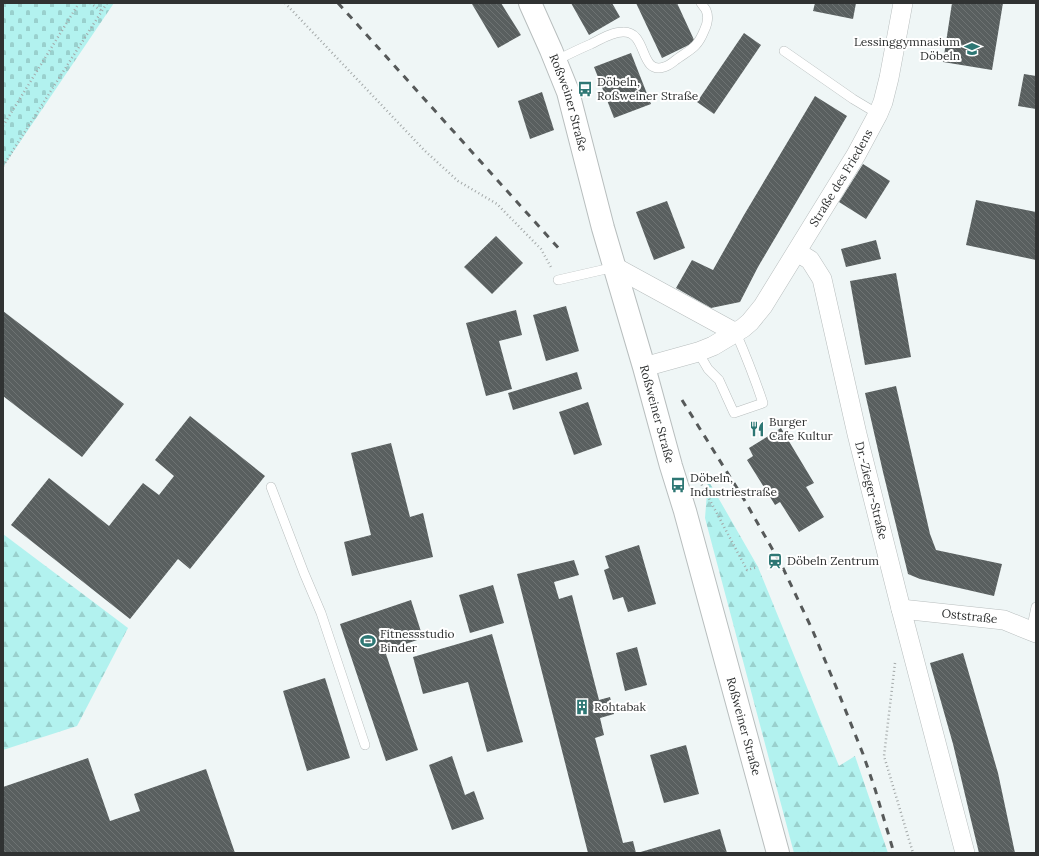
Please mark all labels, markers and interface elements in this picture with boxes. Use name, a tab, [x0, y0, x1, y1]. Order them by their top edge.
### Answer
place label: Lessinggymnasium Döbeln	[854, 34, 960, 63]
school or university icon: Lessinggymnasium Döbeln	[963, 40, 981, 58]
street label: Roßweiner Straße	[546, 51, 591, 153]
place label: Döbeln, Roßweiner Straße	[597, 74, 699, 103]
bus stop icon: Döbeln, Roßweiner Straße	[576, 80, 594, 98]
street label: Straße des Friedens	[806, 126, 876, 229]
street label: Roßweiner Straße	[637, 363, 678, 465]
place label: Burger Cafe Kultur	[769, 414, 834, 443]
restaurant icon: Burger Cafe Kultur	[748, 420, 766, 438]
street label: Dr.-Zieger-Straße	[852, 440, 891, 542]
place label: Döbeln, Industriestraße	[690, 470, 777, 499]
bus stop icon: Döbeln, Industriestraße	[669, 476, 687, 494]
station icon: Döbeln Zentrum	[766, 552, 784, 570]
place label: Döbeln Zentrum	[787, 553, 879, 568]
street label: Oststraße	[941, 605, 999, 626]
place label: Fitnessstudio Binder	[380, 626, 455, 655]
sports icon: Fitnessstudio Binder	[359, 632, 377, 650]
street label: Roßweiner Straße	[723, 675, 765, 778]
building icon: Rohtabak	[573, 698, 591, 716]
place label: Rohtabak	[594, 699, 647, 714]

